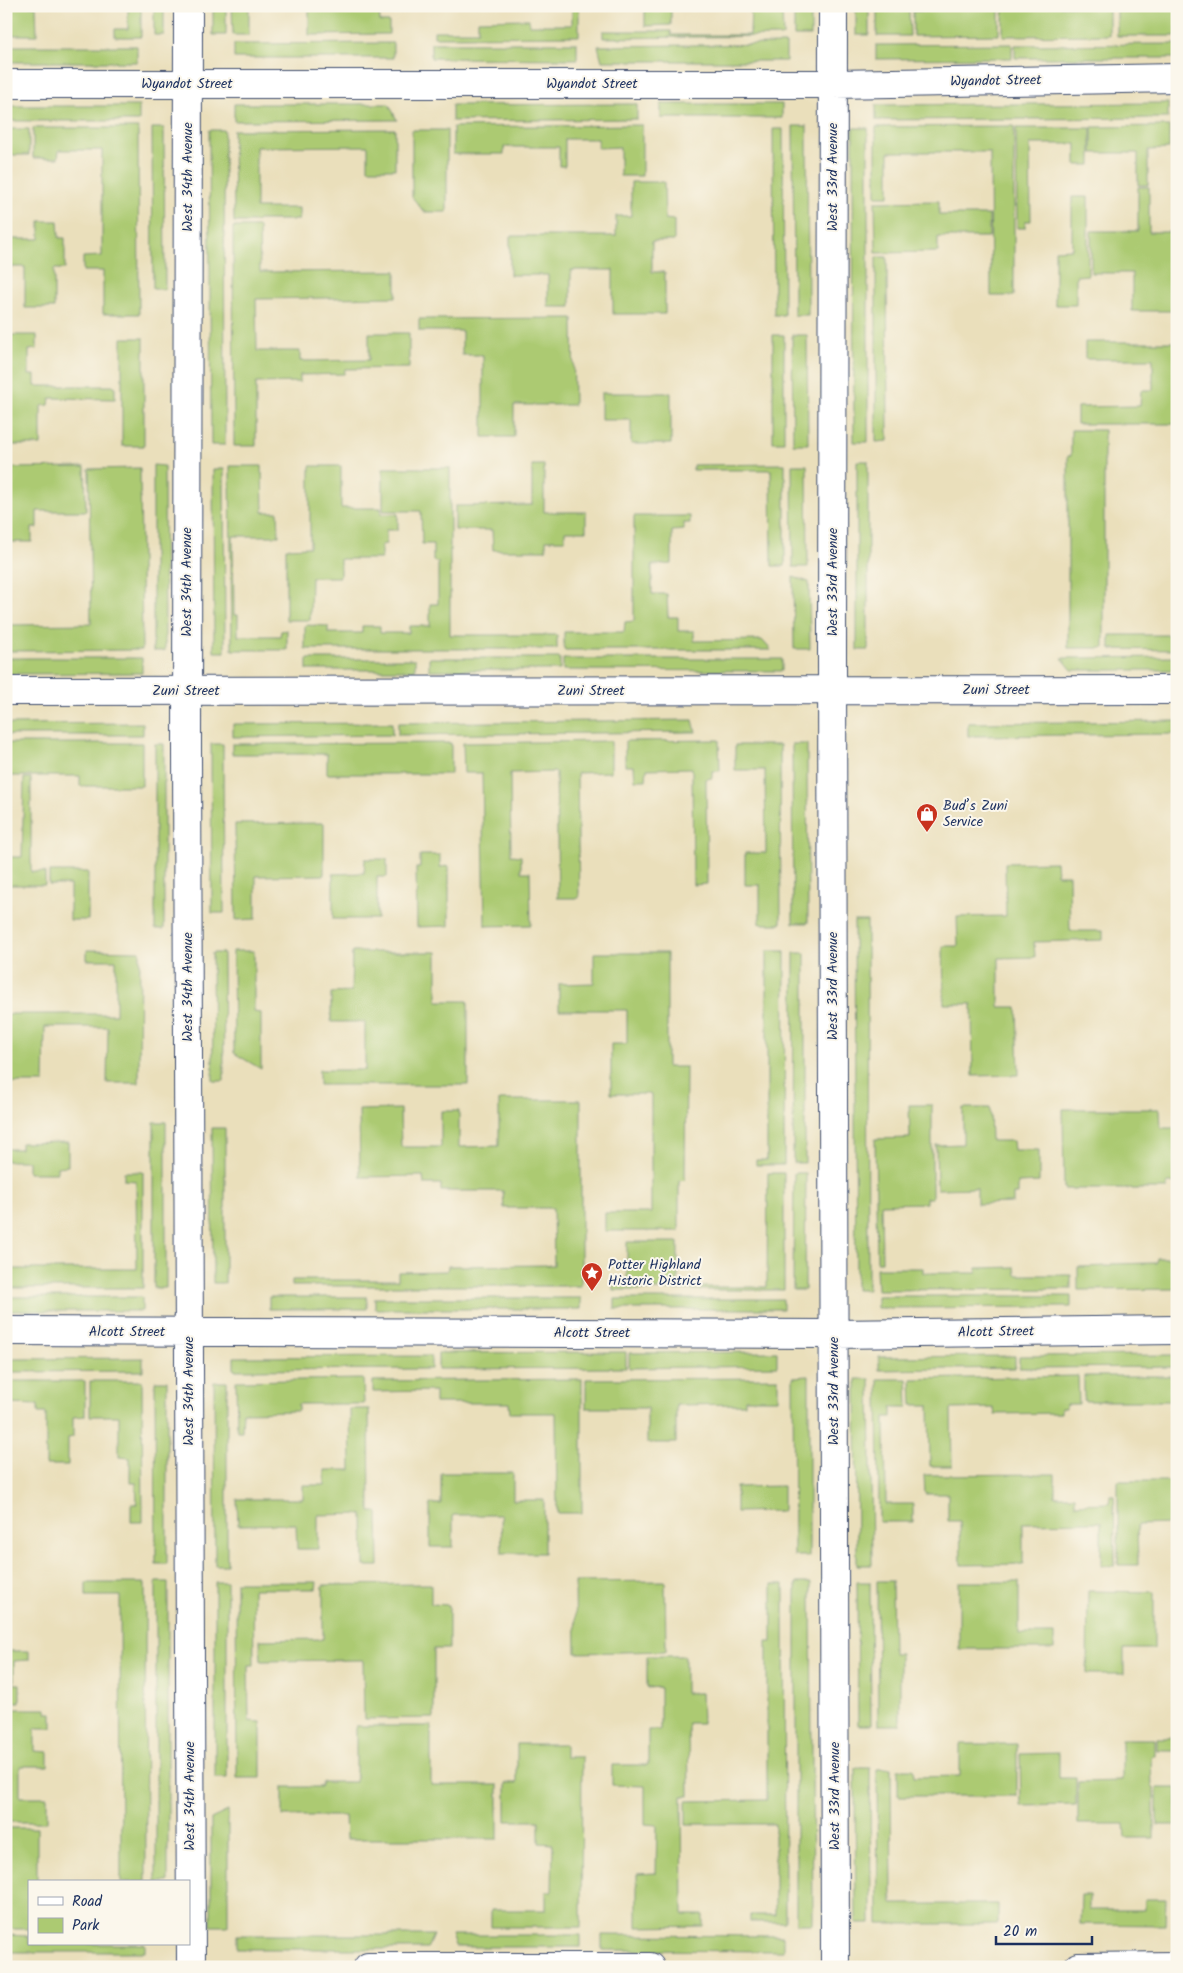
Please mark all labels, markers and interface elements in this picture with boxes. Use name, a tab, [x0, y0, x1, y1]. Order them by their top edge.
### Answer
street label: Wyandot Street	[950, 69, 1042, 93]
street label: Wyandot Street	[141, 73, 233, 95]
street label: Wyandot Street	[546, 73, 638, 95]
street label: West 34th Avenue	[177, 121, 199, 232]
street label: West 33rd Avenue	[822, 122, 844, 231]
street label: West 34th Avenue	[176, 526, 198, 637]
street label: West 33rd Avenue	[822, 527, 844, 636]
street label: Zuni Street	[962, 679, 1030, 701]
street label: Zuni Street	[152, 680, 220, 702]
street label: Zuni Street	[557, 680, 625, 702]
place label: Bud’s Zuni Service	[943, 795, 1008, 833]
shop icon: Bud’s Zuni Service	[915, 802, 939, 833]
street label: West 34th Avenue	[177, 931, 199, 1042]
street label: West 33rd Avenue	[822, 931, 844, 1040]
place label: Potter Highland Historic District	[608, 1254, 702, 1292]
place icon: Potter Highland Historic District	[580, 1261, 604, 1292]
street label: Alcott Street	[958, 1320, 1035, 1344]
street label: Alcott Street	[89, 1321, 166, 1343]
street label: Alcott Street	[554, 1322, 631, 1344]
street label: West 34th Avenue	[178, 1335, 200, 1446]
street label: West 33rd Avenue	[823, 1336, 845, 1445]
street label: West 34th Avenue	[179, 1740, 201, 1851]
street label: West 33rd Avenue	[824, 1741, 846, 1850]
legend	[28, 1880, 190, 1946]
text: Road	[72, 1890, 103, 1914]
scale bar	[996, 1913, 1092, 1945]
text: Park	[72, 1914, 100, 1938]
text: 20 m	[1003, 1920, 1037, 1944]

